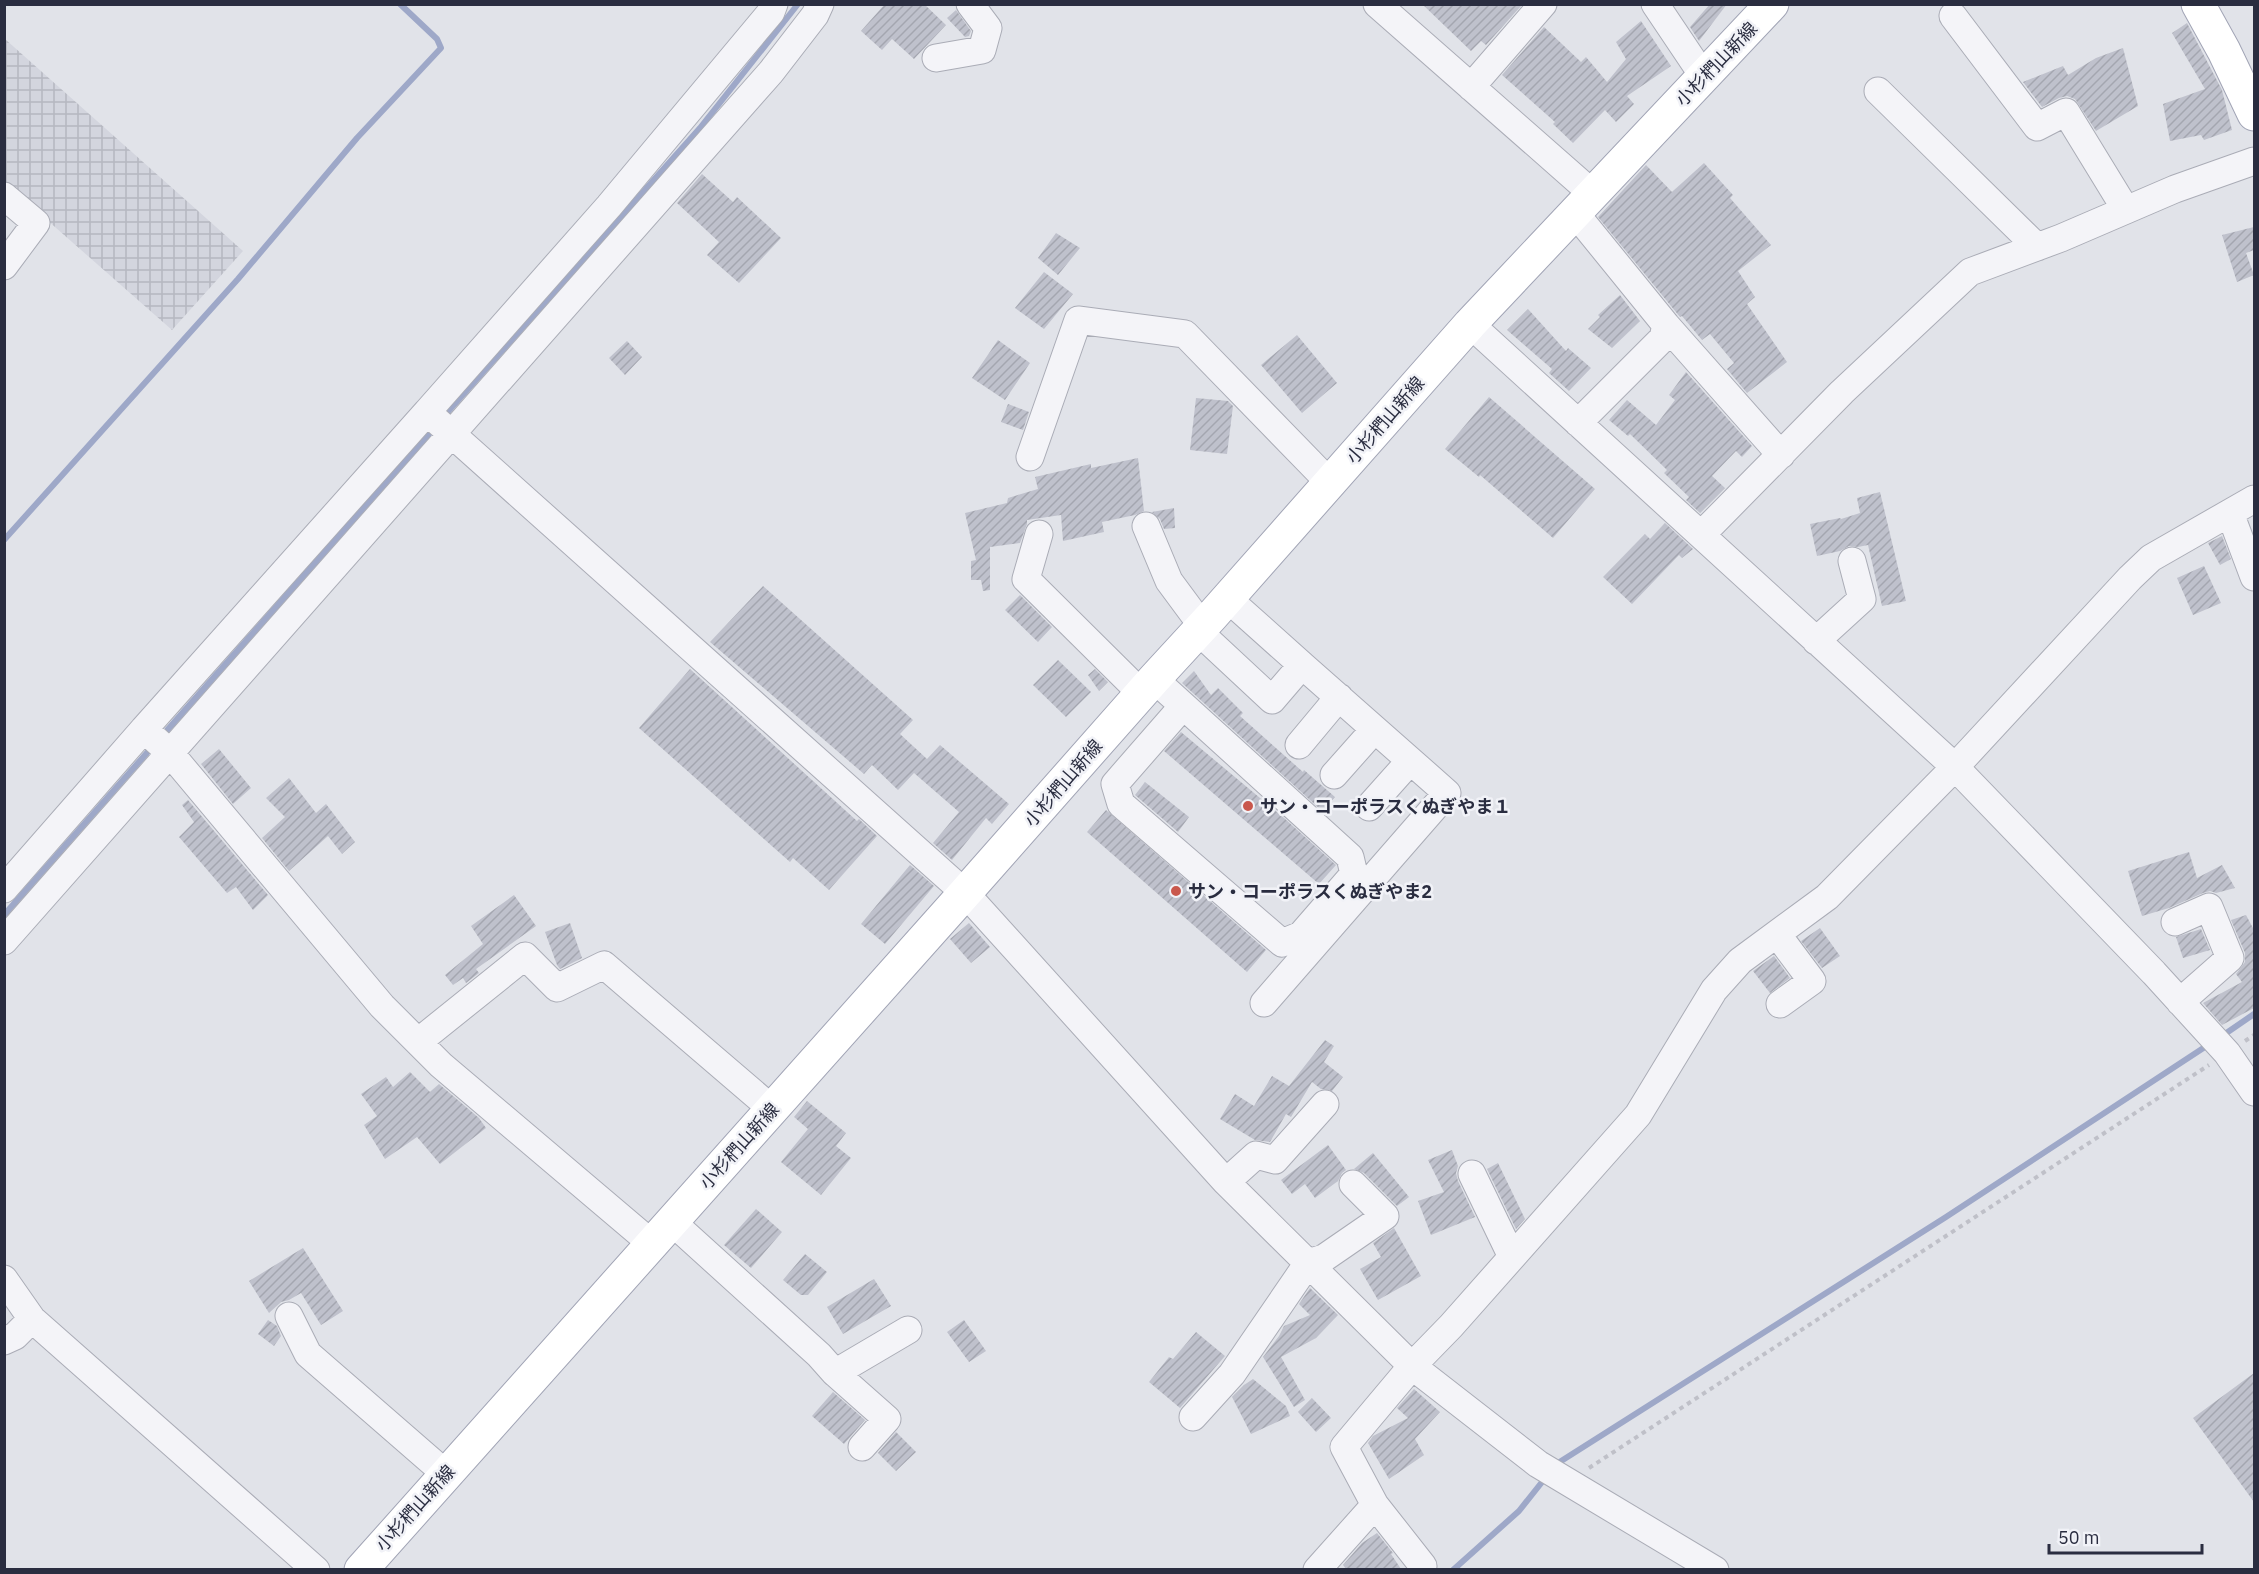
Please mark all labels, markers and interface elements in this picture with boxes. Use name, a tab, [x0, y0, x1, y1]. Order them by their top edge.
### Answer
street label: 小杉椚山新線	[1670, 17, 1762, 111]
street label: 小杉椚山新線	[1341, 372, 1429, 468]
street label: 小杉椚山新線	[1019, 735, 1107, 831]
place label: サン・コーポラスくぬぎやま１	[1260, 795, 1511, 818]
marker: サン・コーポラスくぬぎやま１	[1241, 799, 1255, 813]
place label: サン・コーポラスくぬぎやま2	[1188, 880, 1432, 903]
marker: サン・コーポラスくぬぎやま2	[1169, 884, 1183, 898]
street label: 小杉椚山新線	[694, 1098, 784, 1194]
street label: 小杉椚山新線	[370, 1460, 460, 1556]
scale bar	[2049, 1517, 2202, 1555]
text: 50 m	[2058, 1526, 2100, 1549]

